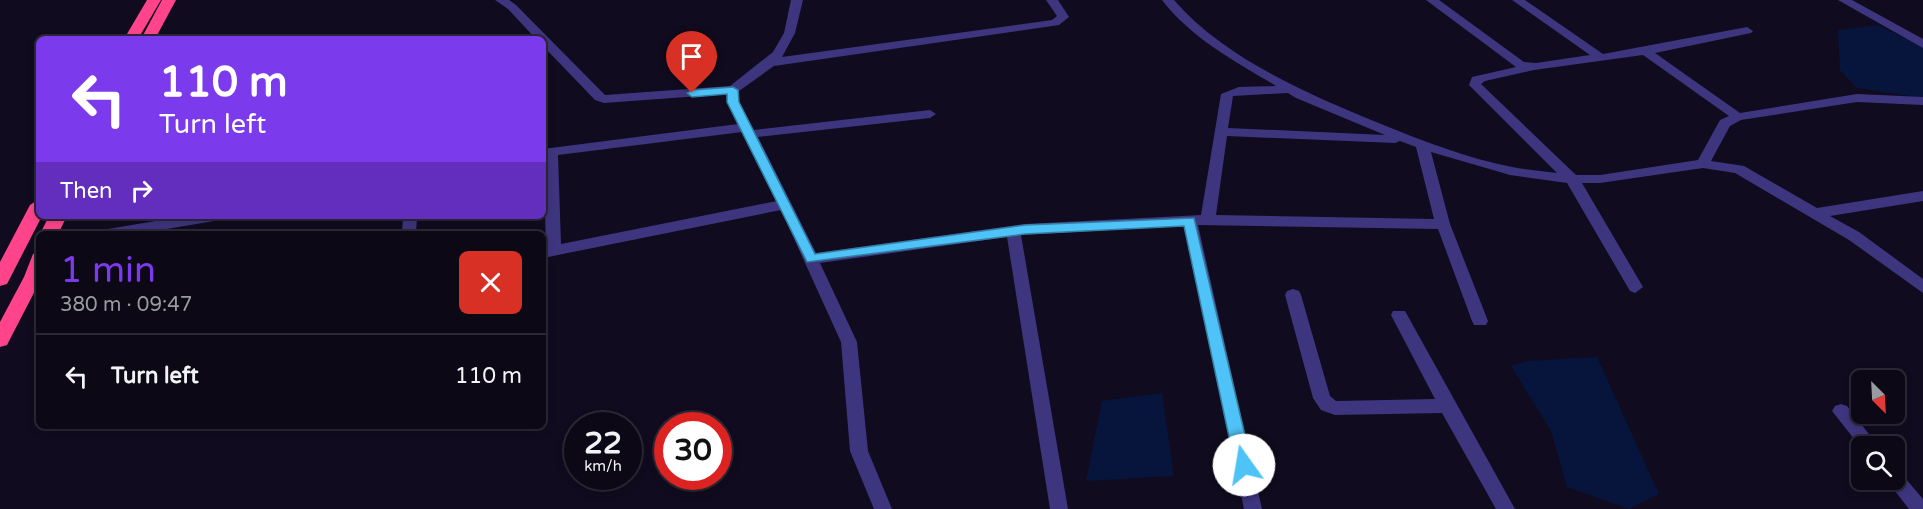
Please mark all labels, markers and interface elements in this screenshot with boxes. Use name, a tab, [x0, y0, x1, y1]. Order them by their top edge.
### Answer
pin	[666, 31, 717, 93]
icon: arrive	[675, 40, 708, 73]
text: 110 m	[159, 57, 288, 108]
icon: left	[60, 60, 138, 138]
text: Turn left	[159, 108, 266, 141]
icon: right	[125, 174, 158, 207]
text: Then	[60, 178, 113, 204]
text: 1 min	[60, 249, 156, 292]
button: close	[459, 251, 522, 314]
text: 380 m · 09:47	[60, 293, 192, 317]
icon: left	[60, 360, 93, 393]
text: Turn left	[111, 363, 199, 389]
text: 110 m	[455, 363, 522, 389]
north arrow	[1851, 370, 1905, 424]
map controls	[1851, 370, 1905, 490]
speed limit sign: 30	[654, 412, 732, 490]
text: 22	[584, 425, 622, 462]
position arrow	[1212, 433, 1276, 497]
button: search	[1851, 436, 1905, 490]
text: km/h	[584, 457, 622, 475]

